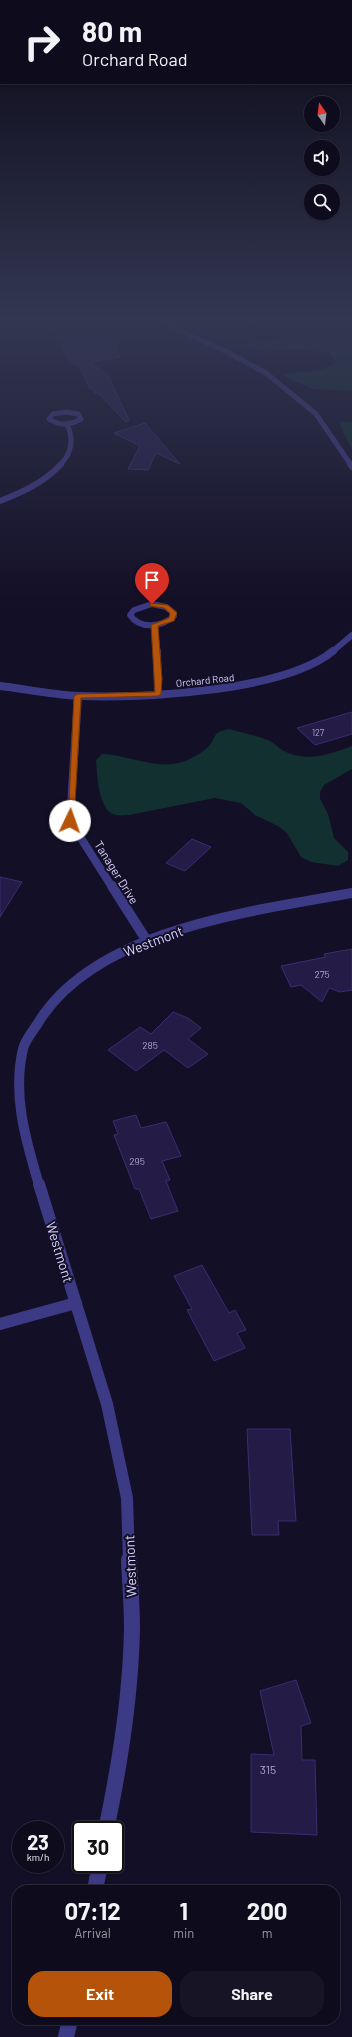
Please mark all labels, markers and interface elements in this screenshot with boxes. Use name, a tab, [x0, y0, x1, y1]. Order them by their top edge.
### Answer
text: 80 m	[82, 14, 142, 48]
icon: right	[16, 16, 68, 68]
text: Orchard Road	[82, 48, 188, 70]
north arrow	[304, 96, 340, 132]
map controls	[304, 96, 340, 220]
button: sound	[304, 140, 340, 176]
button: search	[304, 184, 340, 220]
pin	[135, 563, 169, 604]
icon: arrive	[141, 569, 163, 591]
street label: Orchard Road	[175, 671, 235, 689]
house number: 127	[312, 727, 325, 738]
position arrow	[49, 800, 91, 842]
street label: Tanager Drive	[92, 838, 142, 906]
street label: Westmont	[121, 922, 185, 960]
house number: 275	[314, 968, 330, 980]
house number: 285	[142, 1039, 158, 1051]
house number: 295	[129, 1155, 145, 1167]
street label: Westmont	[43, 1220, 77, 1284]
street label: Westmont	[120, 1534, 140, 1598]
house number: 315	[260, 1762, 276, 1776]
speed limit sign: 30	[72, 1821, 124, 1873]
text: 23	[27, 1830, 49, 1854]
text: km/h	[27, 1851, 49, 1863]
text: 07:12	[64, 1896, 121, 1925]
text: 1	[179, 1896, 188, 1925]
text: 200	[247, 1896, 288, 1925]
text: Arrival	[74, 1925, 111, 1941]
text: min	[173, 1925, 194, 1941]
text: m	[262, 1925, 272, 1941]
button: Exit	[28, 1971, 172, 2017]
button: Share	[180, 1971, 324, 2017]

